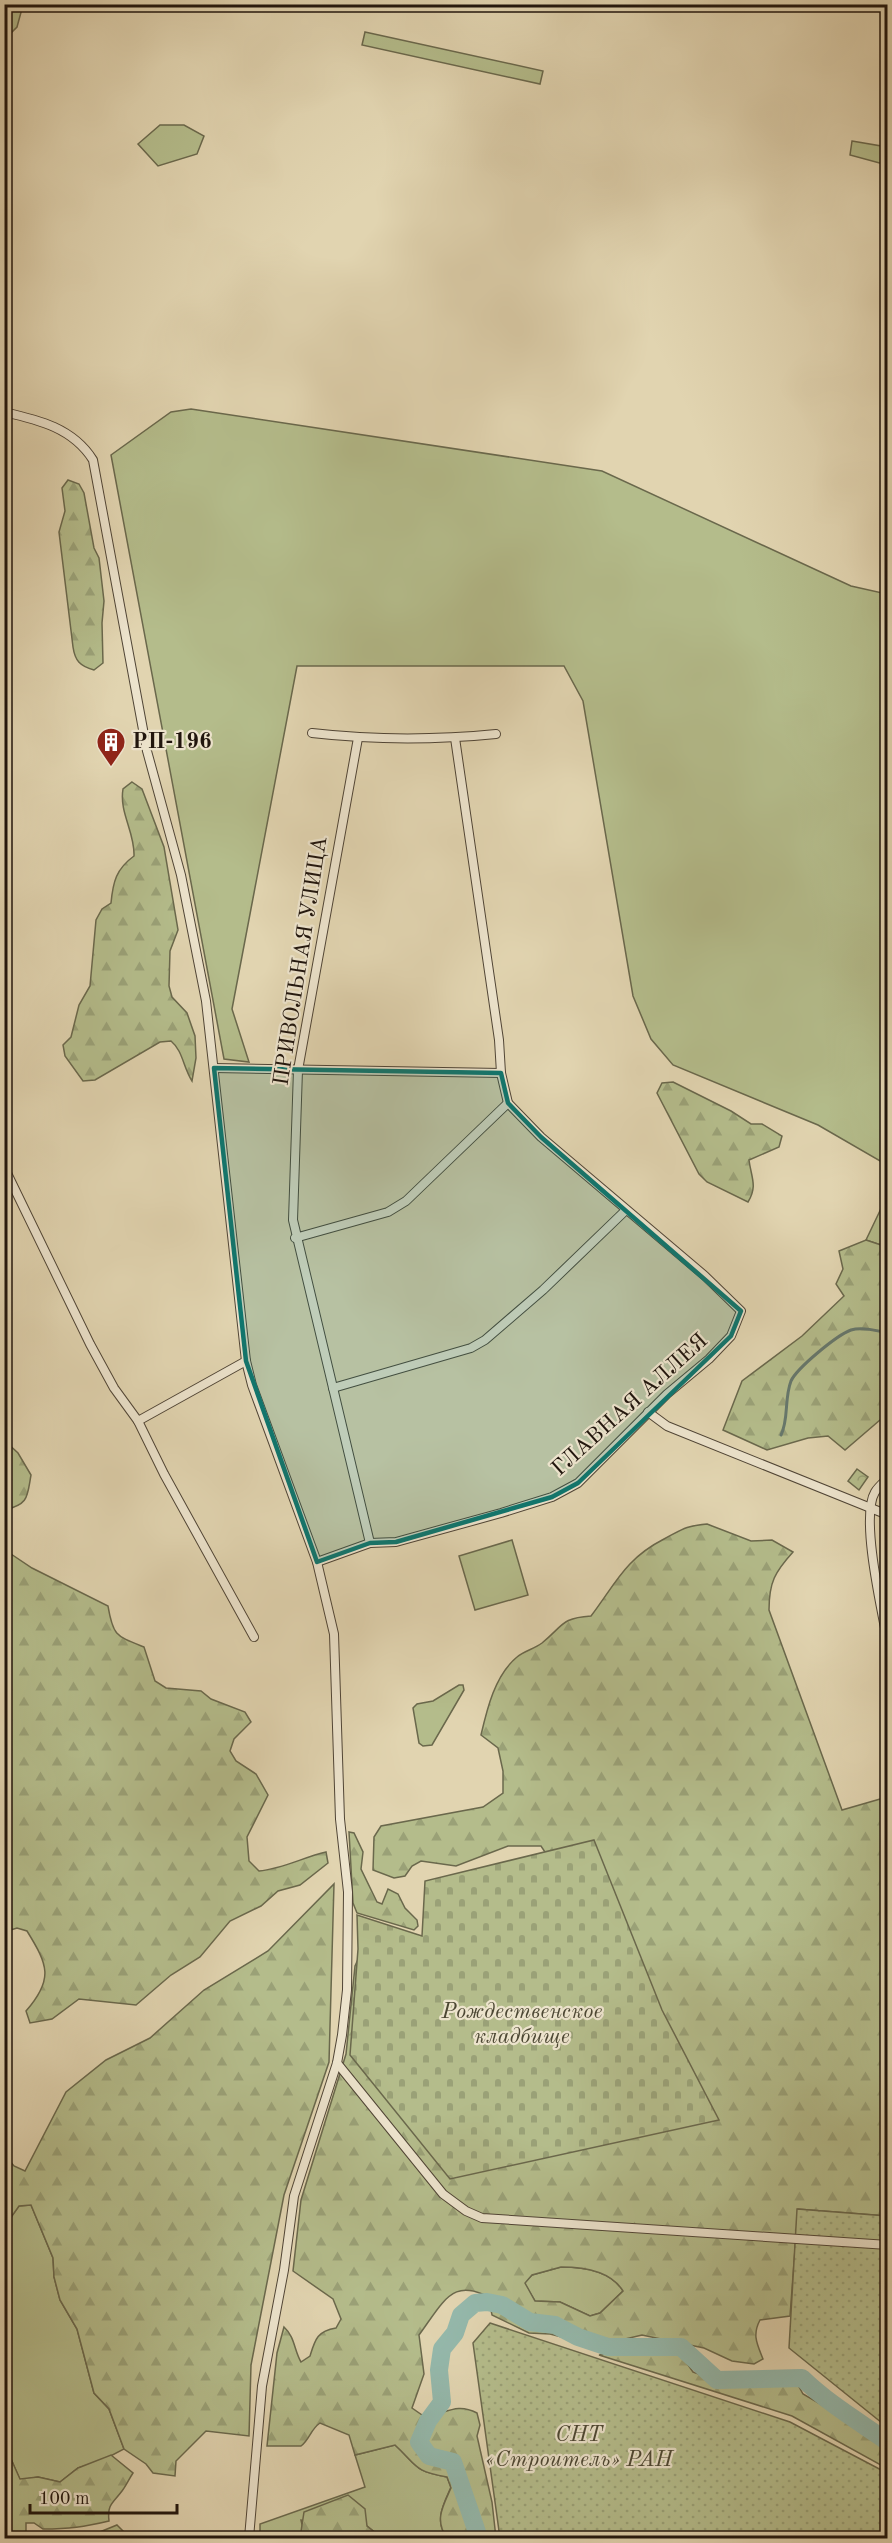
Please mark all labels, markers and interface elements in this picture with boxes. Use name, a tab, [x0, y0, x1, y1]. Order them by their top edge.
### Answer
building icon: РП-196	[95, 726, 127, 768]
place label: РП-196	[132, 731, 212, 753]
street label: ПРИВОЛЬНАЯ УЛИЦА	[270, 835, 332, 1087]
street label: ГЛАВНАЯ АЛЛЕЯ	[548, 1330, 712, 1480]
park label: Рождественское кладбище	[441, 2001, 602, 2048]
park label: СНТ «Строитель» РАН	[485, 2424, 675, 2471]
scale bar	[30, 2477, 177, 2515]
text: 100 m	[39, 2490, 90, 2508]

